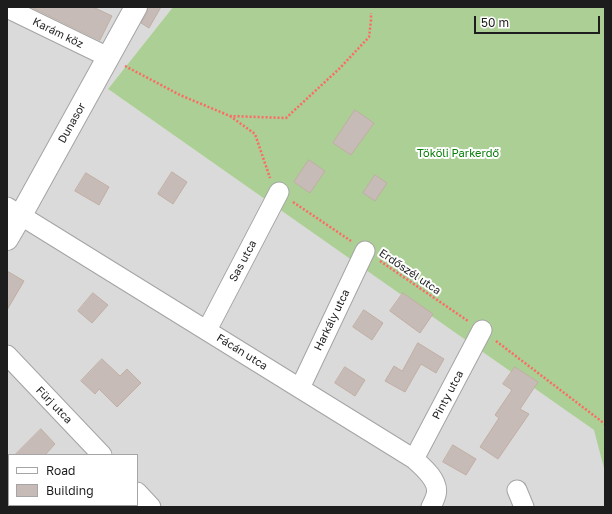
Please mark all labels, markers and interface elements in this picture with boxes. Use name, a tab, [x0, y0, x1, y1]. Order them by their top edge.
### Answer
scale bar	[476, 8, 602, 34]
street label: Karám köz	[30, 15, 86, 51]
text: 50 m	[481, 15, 509, 30]
street label: Dunasor	[56, 101, 88, 145]
park label: Tököli Parkerdő	[417, 147, 499, 161]
street label: Sas utca	[227, 238, 259, 284]
street label: Erdőszél utca	[377, 247, 443, 297]
street label: Harkály utca	[311, 287, 353, 353]
street label: Fácán utca	[214, 331, 270, 373]
street label: Pinty utca	[430, 368, 466, 422]
street label: Fürj utca	[33, 384, 75, 426]
legend	[8, 454, 138, 506]
text: Road	[46, 463, 75, 478]
text: Building	[46, 483, 94, 498]

